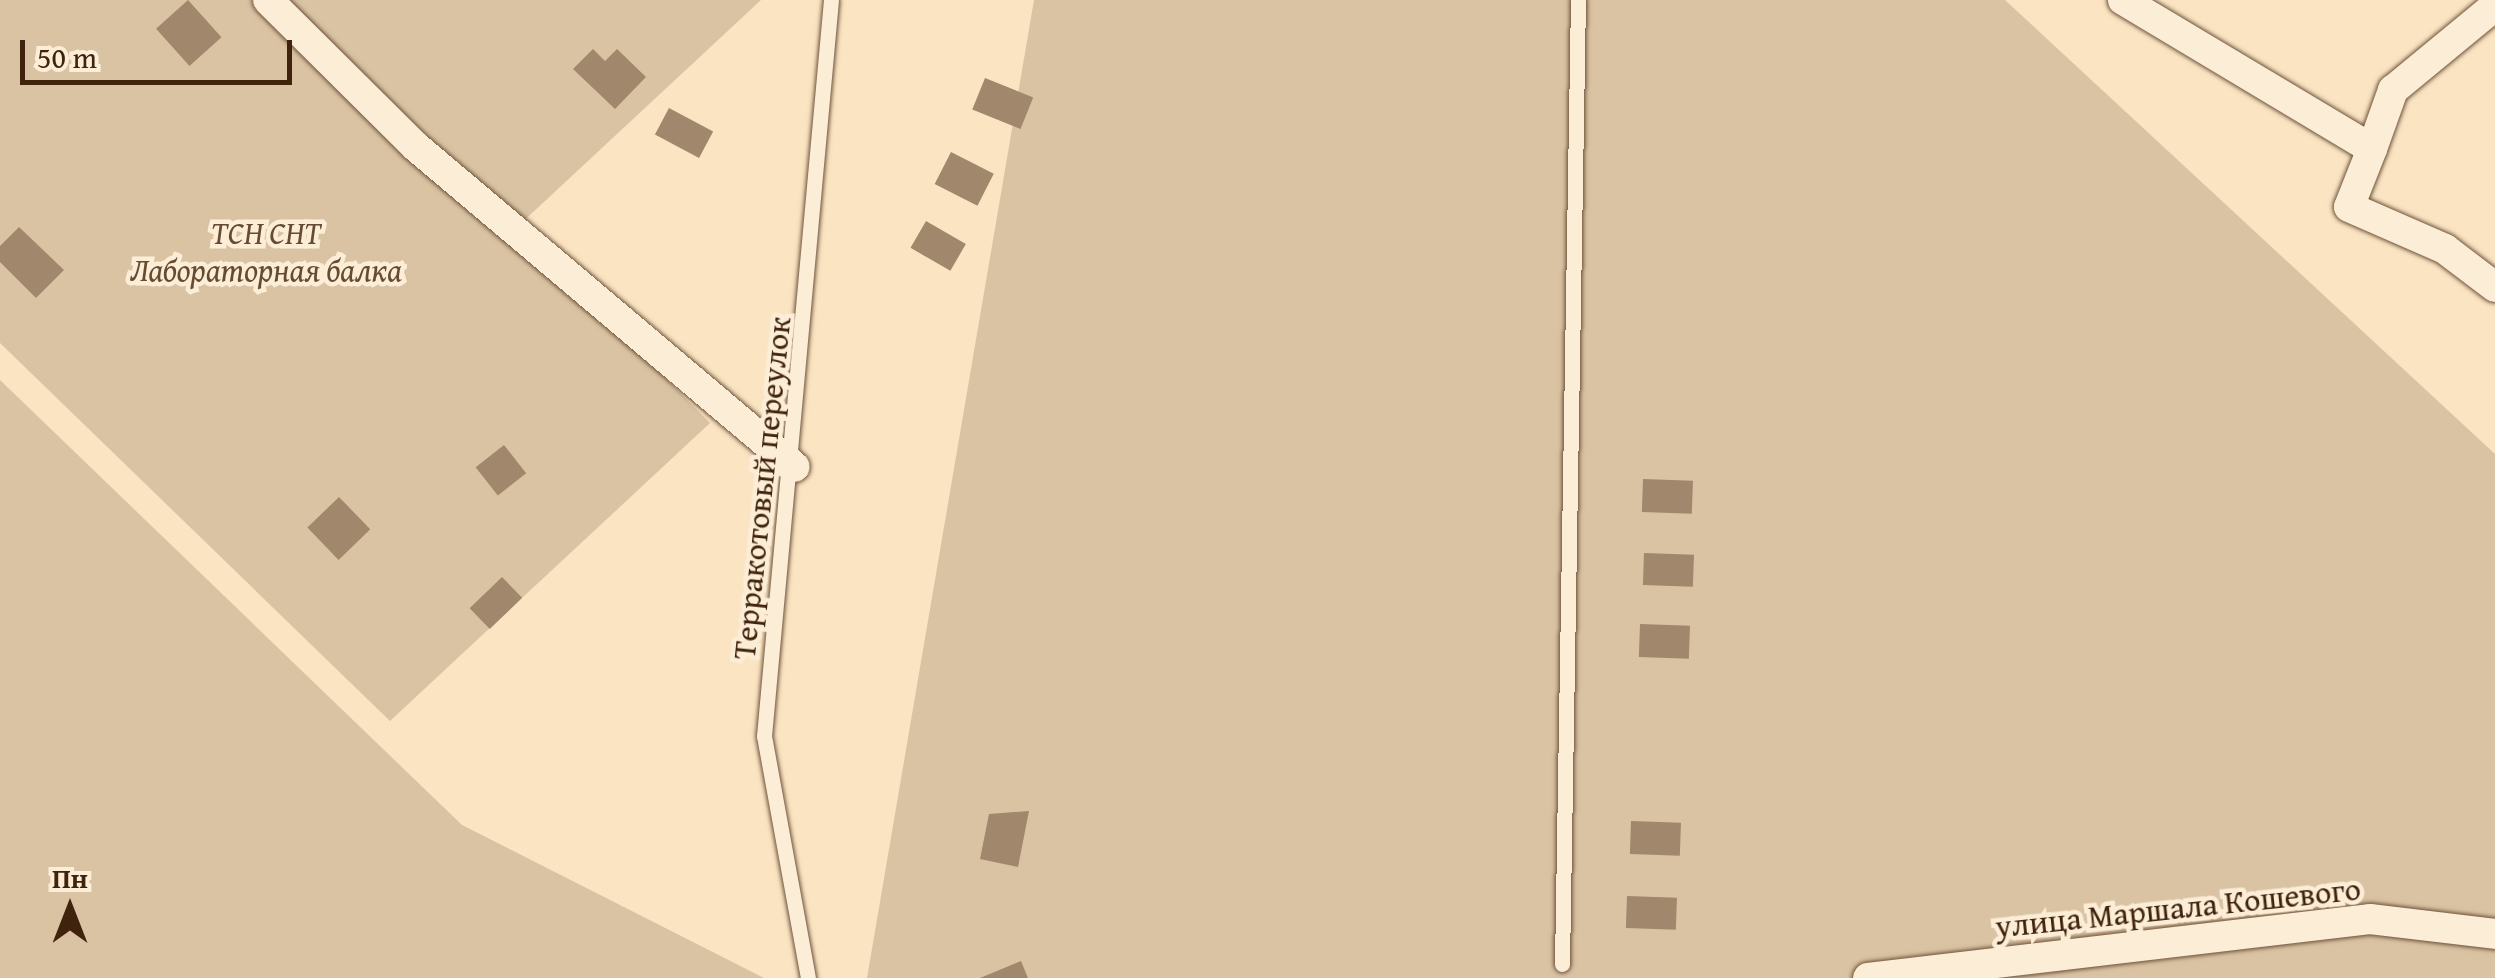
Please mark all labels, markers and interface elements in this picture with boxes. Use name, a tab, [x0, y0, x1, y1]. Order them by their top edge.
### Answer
scale bar	[25, 20, 298, 82]
text: 50 m	[37, 35, 97, 79]
park label: ТСН СНТ Лабораторная балка	[130, 215, 402, 290]
street label: Терракотовый переулок	[725, 315, 799, 661]
text: Пн	[52, 857, 88, 898]
north arrow	[20, 858, 120, 958]
street label: улица Маршала Кошевого	[1993, 870, 2363, 946]

